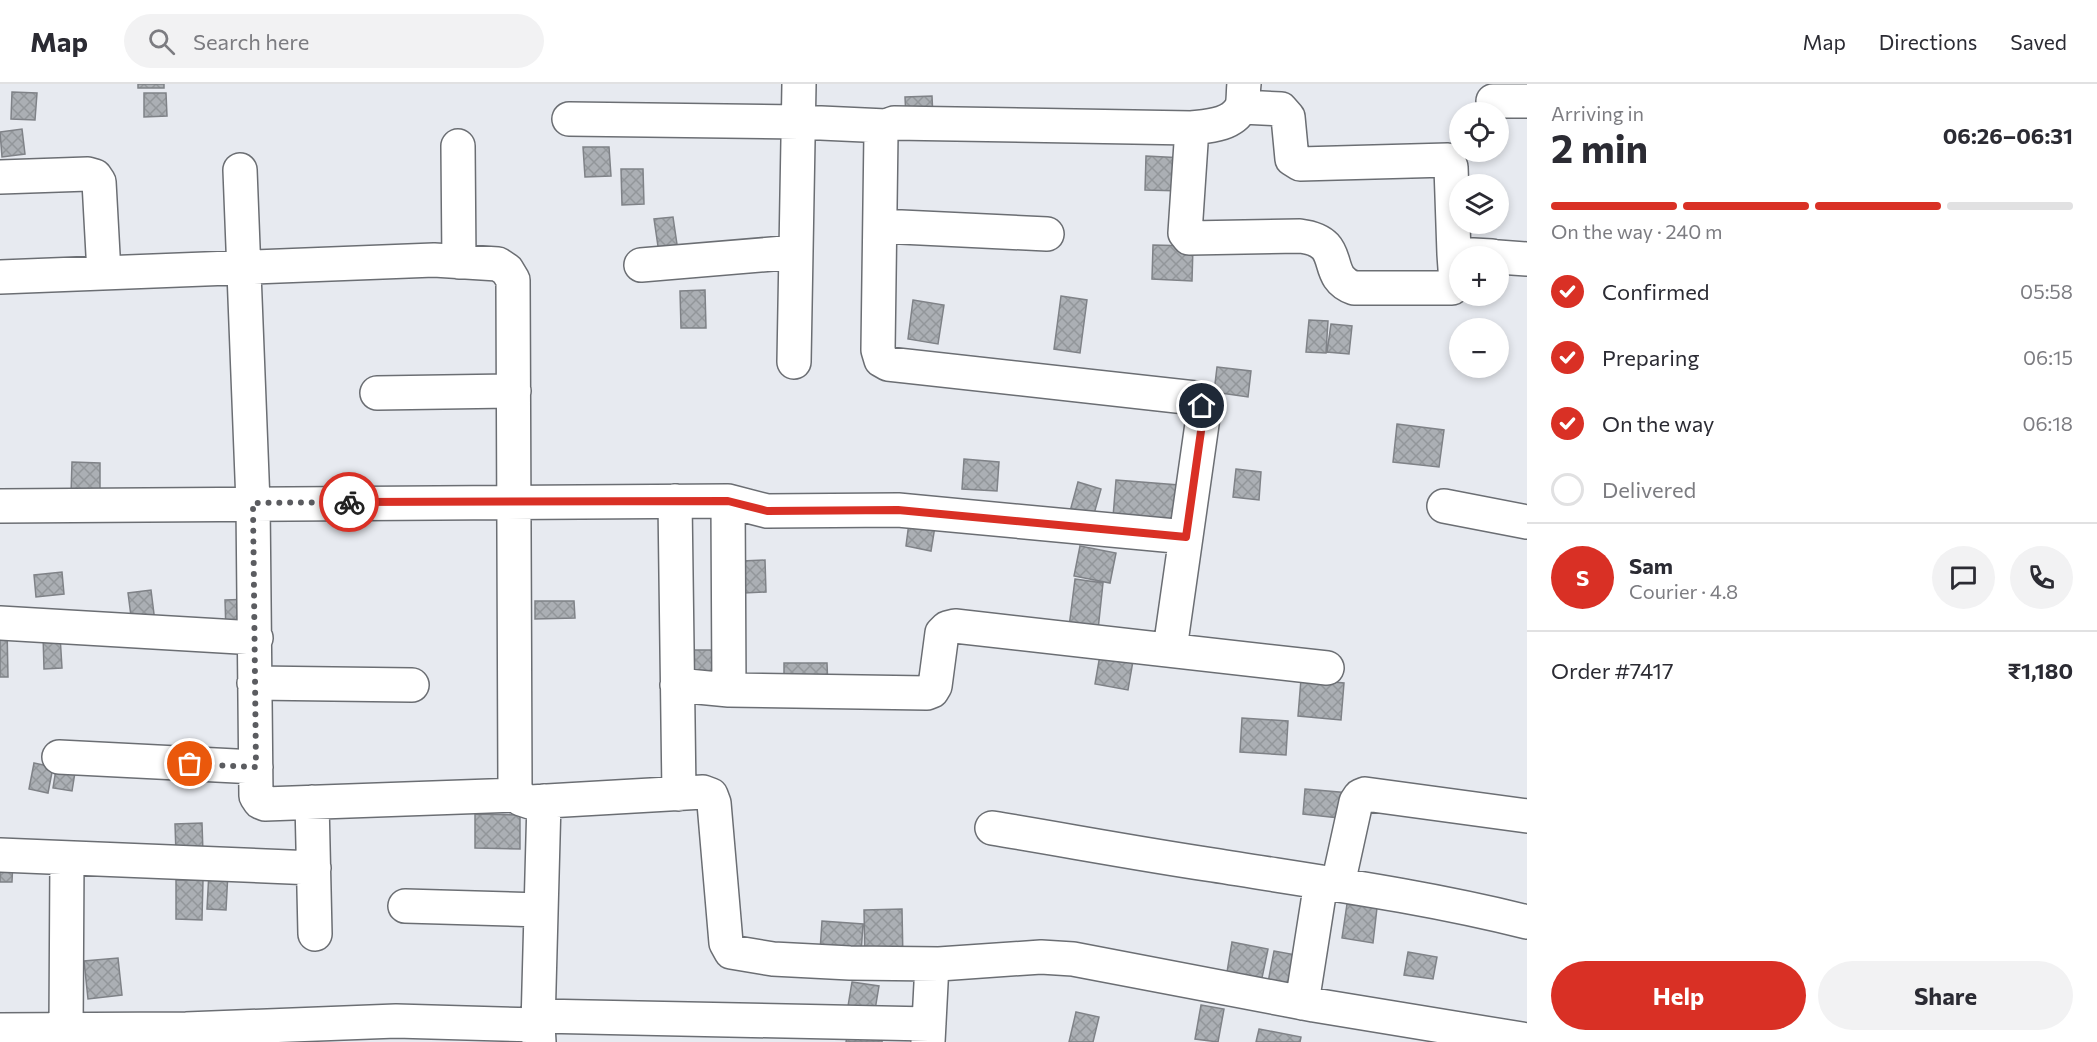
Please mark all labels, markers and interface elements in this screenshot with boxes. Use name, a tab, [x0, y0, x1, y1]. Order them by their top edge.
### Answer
search box	[124, 14, 544, 68]
text: Map	[30, 24, 88, 58]
icon: search	[145, 25, 178, 58]
text: Search here	[193, 28, 309, 55]
text: Map	[1803, 29, 1846, 54]
text: Directions	[1879, 29, 1977, 54]
text: Saved	[2010, 29, 2067, 54]
text: Arriving in	[1551, 101, 1644, 125]
map controls	[1449, 102, 1509, 378]
button: locate	[1449, 102, 1509, 162]
text: 06:26–06:31	[1943, 122, 2073, 149]
text: 2 min	[1551, 123, 1648, 171]
button: layers	[1449, 174, 1509, 234]
text: On the way · 240 m	[1551, 219, 1723, 243]
button: +	[1449, 246, 1509, 306]
icon: check	[1551, 275, 1584, 308]
text: Confirmed	[1602, 278, 1709, 305]
text: 05:58	[2020, 279, 2073, 303]
button: −	[1449, 318, 1509, 378]
icon: check	[1551, 341, 1584, 374]
text: Preparing	[1602, 344, 1699, 371]
text: 06:15	[2023, 345, 2073, 369]
pin	[1176, 380, 1227, 431]
icon: home	[1185, 389, 1218, 422]
icon: check	[1551, 407, 1584, 440]
text: On the way	[1602, 410, 1714, 437]
text: 06:18	[2022, 411, 2073, 435]
courier	[319, 472, 379, 532]
text: Delivered	[1602, 476, 1696, 503]
icon: bike	[333, 486, 366, 519]
button: chat	[1932, 546, 1995, 609]
button: phone	[2010, 546, 2073, 609]
text: Sam	[1629, 552, 1673, 579]
text: S	[1576, 564, 1589, 591]
text: Courier · 4.8	[1629, 579, 1738, 603]
text: Order #7417	[1551, 657, 1674, 684]
text: ₹1,180	[2007, 657, 2073, 684]
pin	[164, 738, 215, 789]
icon: bag	[173, 747, 206, 780]
button: Help	[1551, 961, 1806, 1030]
button: Share	[1818, 961, 2073, 1030]

